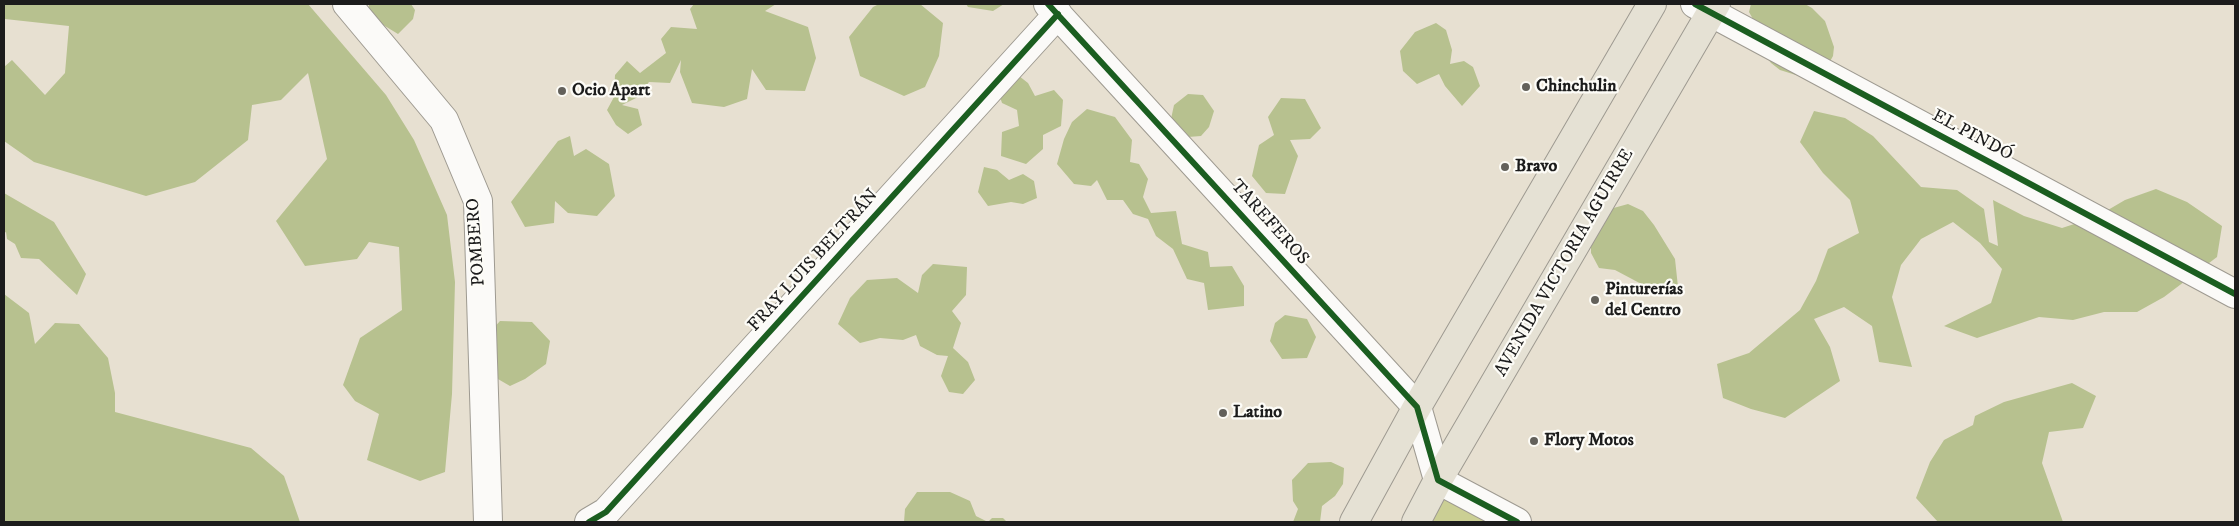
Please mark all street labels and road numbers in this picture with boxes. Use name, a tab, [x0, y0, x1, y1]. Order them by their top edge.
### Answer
street label: EL PINDÓ	[1928, 106, 2016, 166]
street label: AVENIDA VICTORIA AGUIRRE	[1491, 145, 1639, 381]
street label: TAREFEROS	[1225, 176, 1313, 270]
street label: FRAY LUIS BELTRÁN	[744, 185, 884, 337]
street label: POMBERO	[463, 197, 491, 287]

